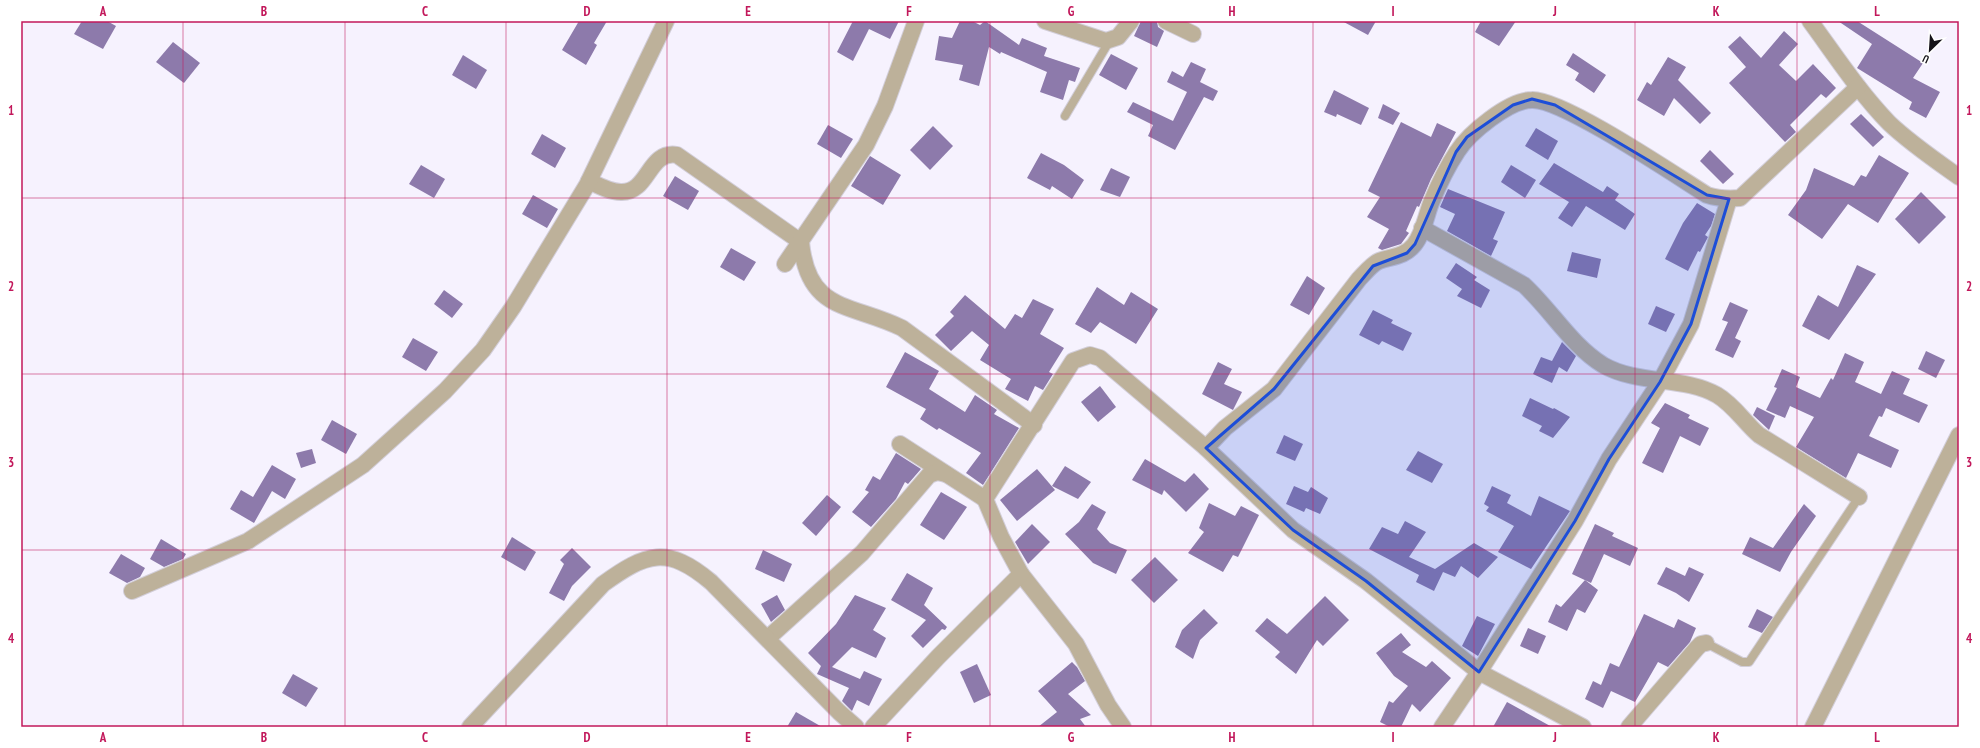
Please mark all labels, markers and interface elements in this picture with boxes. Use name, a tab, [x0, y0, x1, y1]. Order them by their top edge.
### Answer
text: A	[99, 3, 107, 20]
text: B	[261, 3, 267, 20]
text: C	[422, 3, 428, 20]
text: D	[584, 3, 591, 20]
text: E	[745, 3, 751, 20]
text: F	[906, 3, 912, 20]
text: G	[1068, 3, 1075, 20]
text: H	[1229, 3, 1236, 20]
text: I	[1391, 3, 1395, 20]
text: J	[1552, 3, 1557, 20]
text: K	[1713, 3, 1720, 20]
text: L	[1874, 3, 1880, 20]
north arrow	[1910, 30, 1950, 70]
text: U	[1920, 51, 1931, 67]
text: 1	[8, 102, 14, 119]
text: 1	[1966, 102, 1972, 119]
text: 2	[8, 278, 14, 295]
text: 2	[1966, 278, 1972, 295]
text: 3	[8, 454, 14, 471]
text: 3	[1966, 454, 1972, 471]
text: 4	[8, 630, 15, 647]
text: 4	[1966, 630, 1973, 647]
text: A	[99, 729, 107, 746]
text: B	[261, 729, 267, 746]
text: C	[422, 729, 428, 746]
text: D	[584, 729, 591, 746]
text: E	[745, 729, 751, 746]
text: F	[906, 729, 912, 746]
text: G	[1068, 729, 1075, 746]
text: H	[1229, 729, 1236, 746]
text: I	[1391, 729, 1395, 746]
text: J	[1552, 729, 1557, 746]
text: K	[1713, 729, 1720, 746]
text: L	[1874, 729, 1880, 746]

